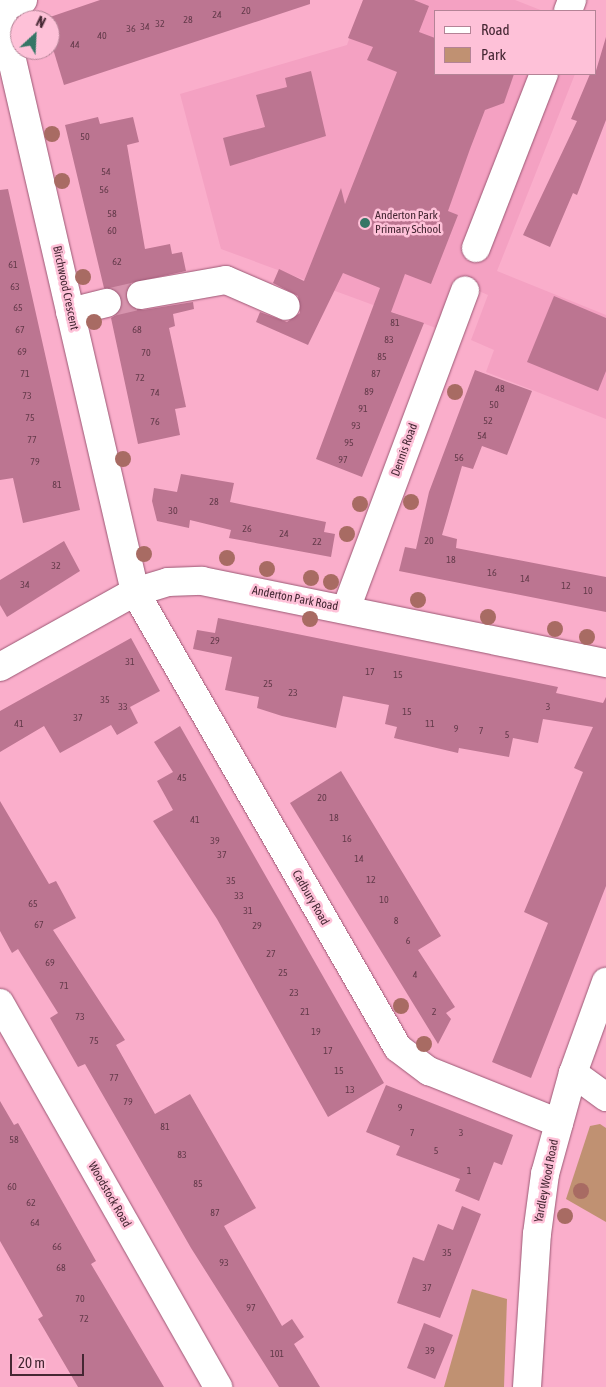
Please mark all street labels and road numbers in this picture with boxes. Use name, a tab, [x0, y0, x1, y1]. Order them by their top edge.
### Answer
street label: Birchwood Crescent	[49, 245, 81, 331]
street label: Dennis Road	[389, 422, 421, 478]
street label: Anderton Park Road	[251, 584, 339, 614]
street label: Cadbury Road	[288, 868, 332, 928]
street label: Yardley Wood Road	[532, 1138, 562, 1224]
street label: Woodstock Road	[85, 1160, 133, 1230]

